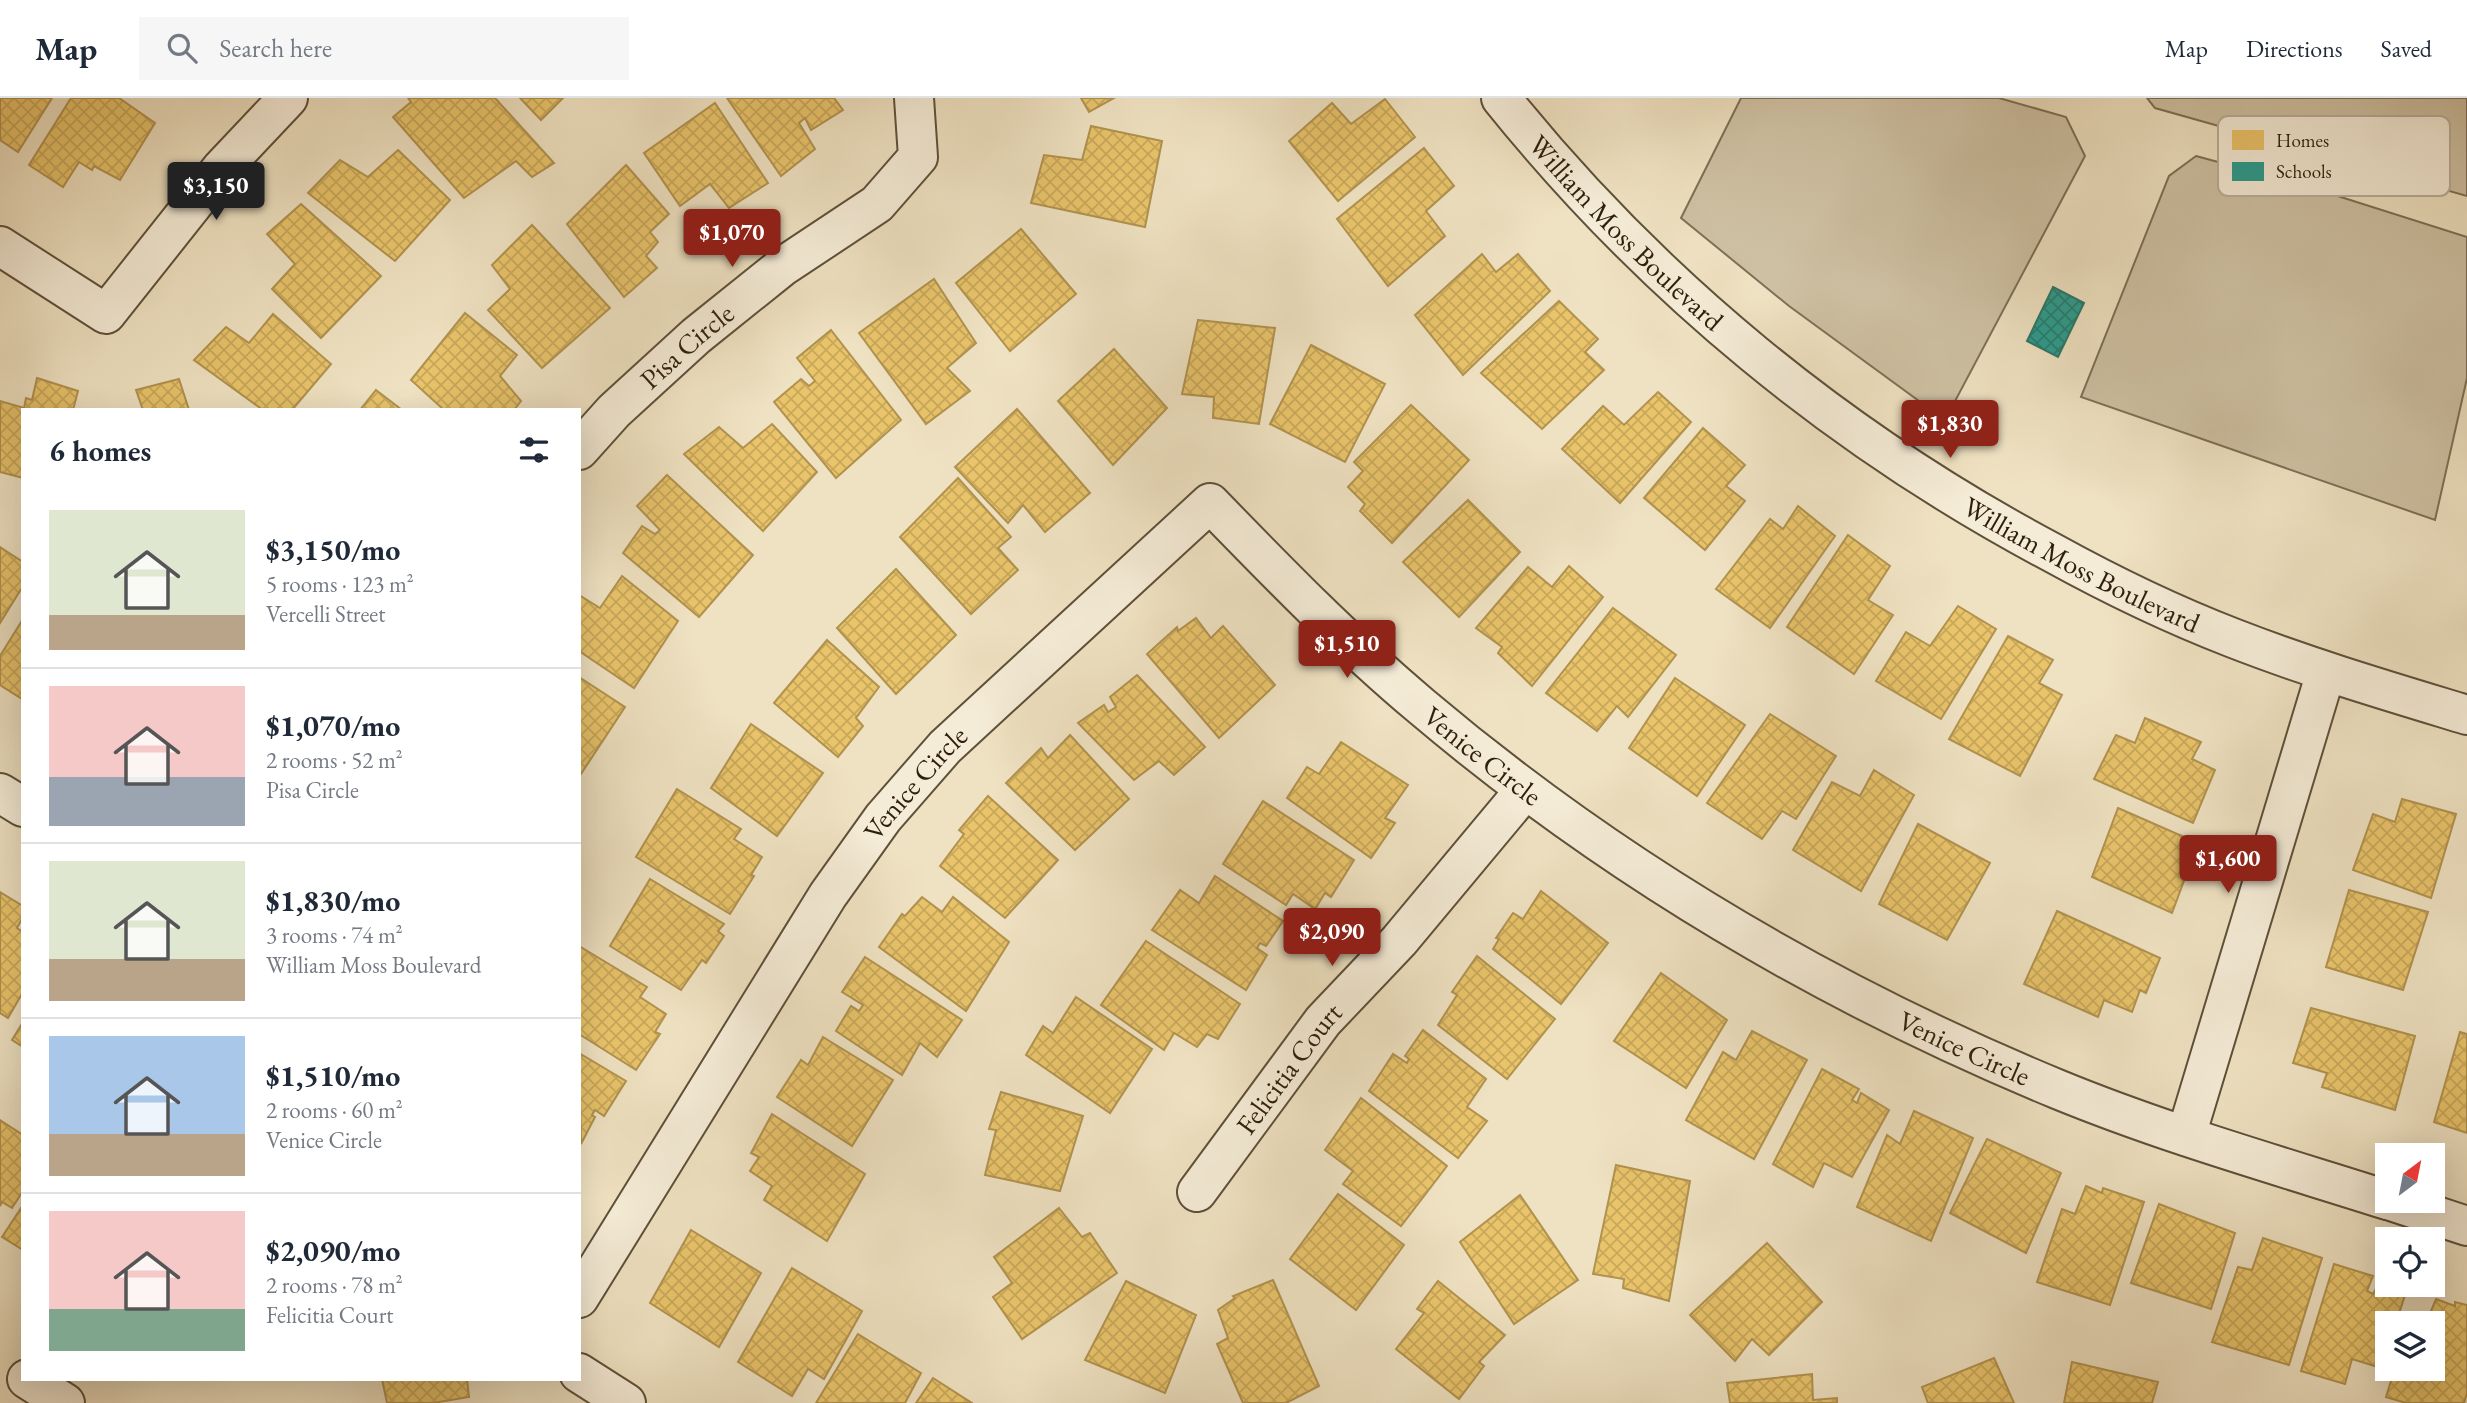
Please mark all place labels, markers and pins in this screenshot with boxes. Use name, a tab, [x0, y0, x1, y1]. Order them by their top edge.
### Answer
pin: $3,150	[159, 162, 273, 222]
pin: $1,070	[675, 209, 789, 269]
pin: $1,830	[1893, 400, 2007, 460]
pin: $1,510	[1290, 620, 1404, 680]
pin: $1,600	[2171, 836, 2285, 895]
pin: $2,090	[1275, 908, 1389, 968]

